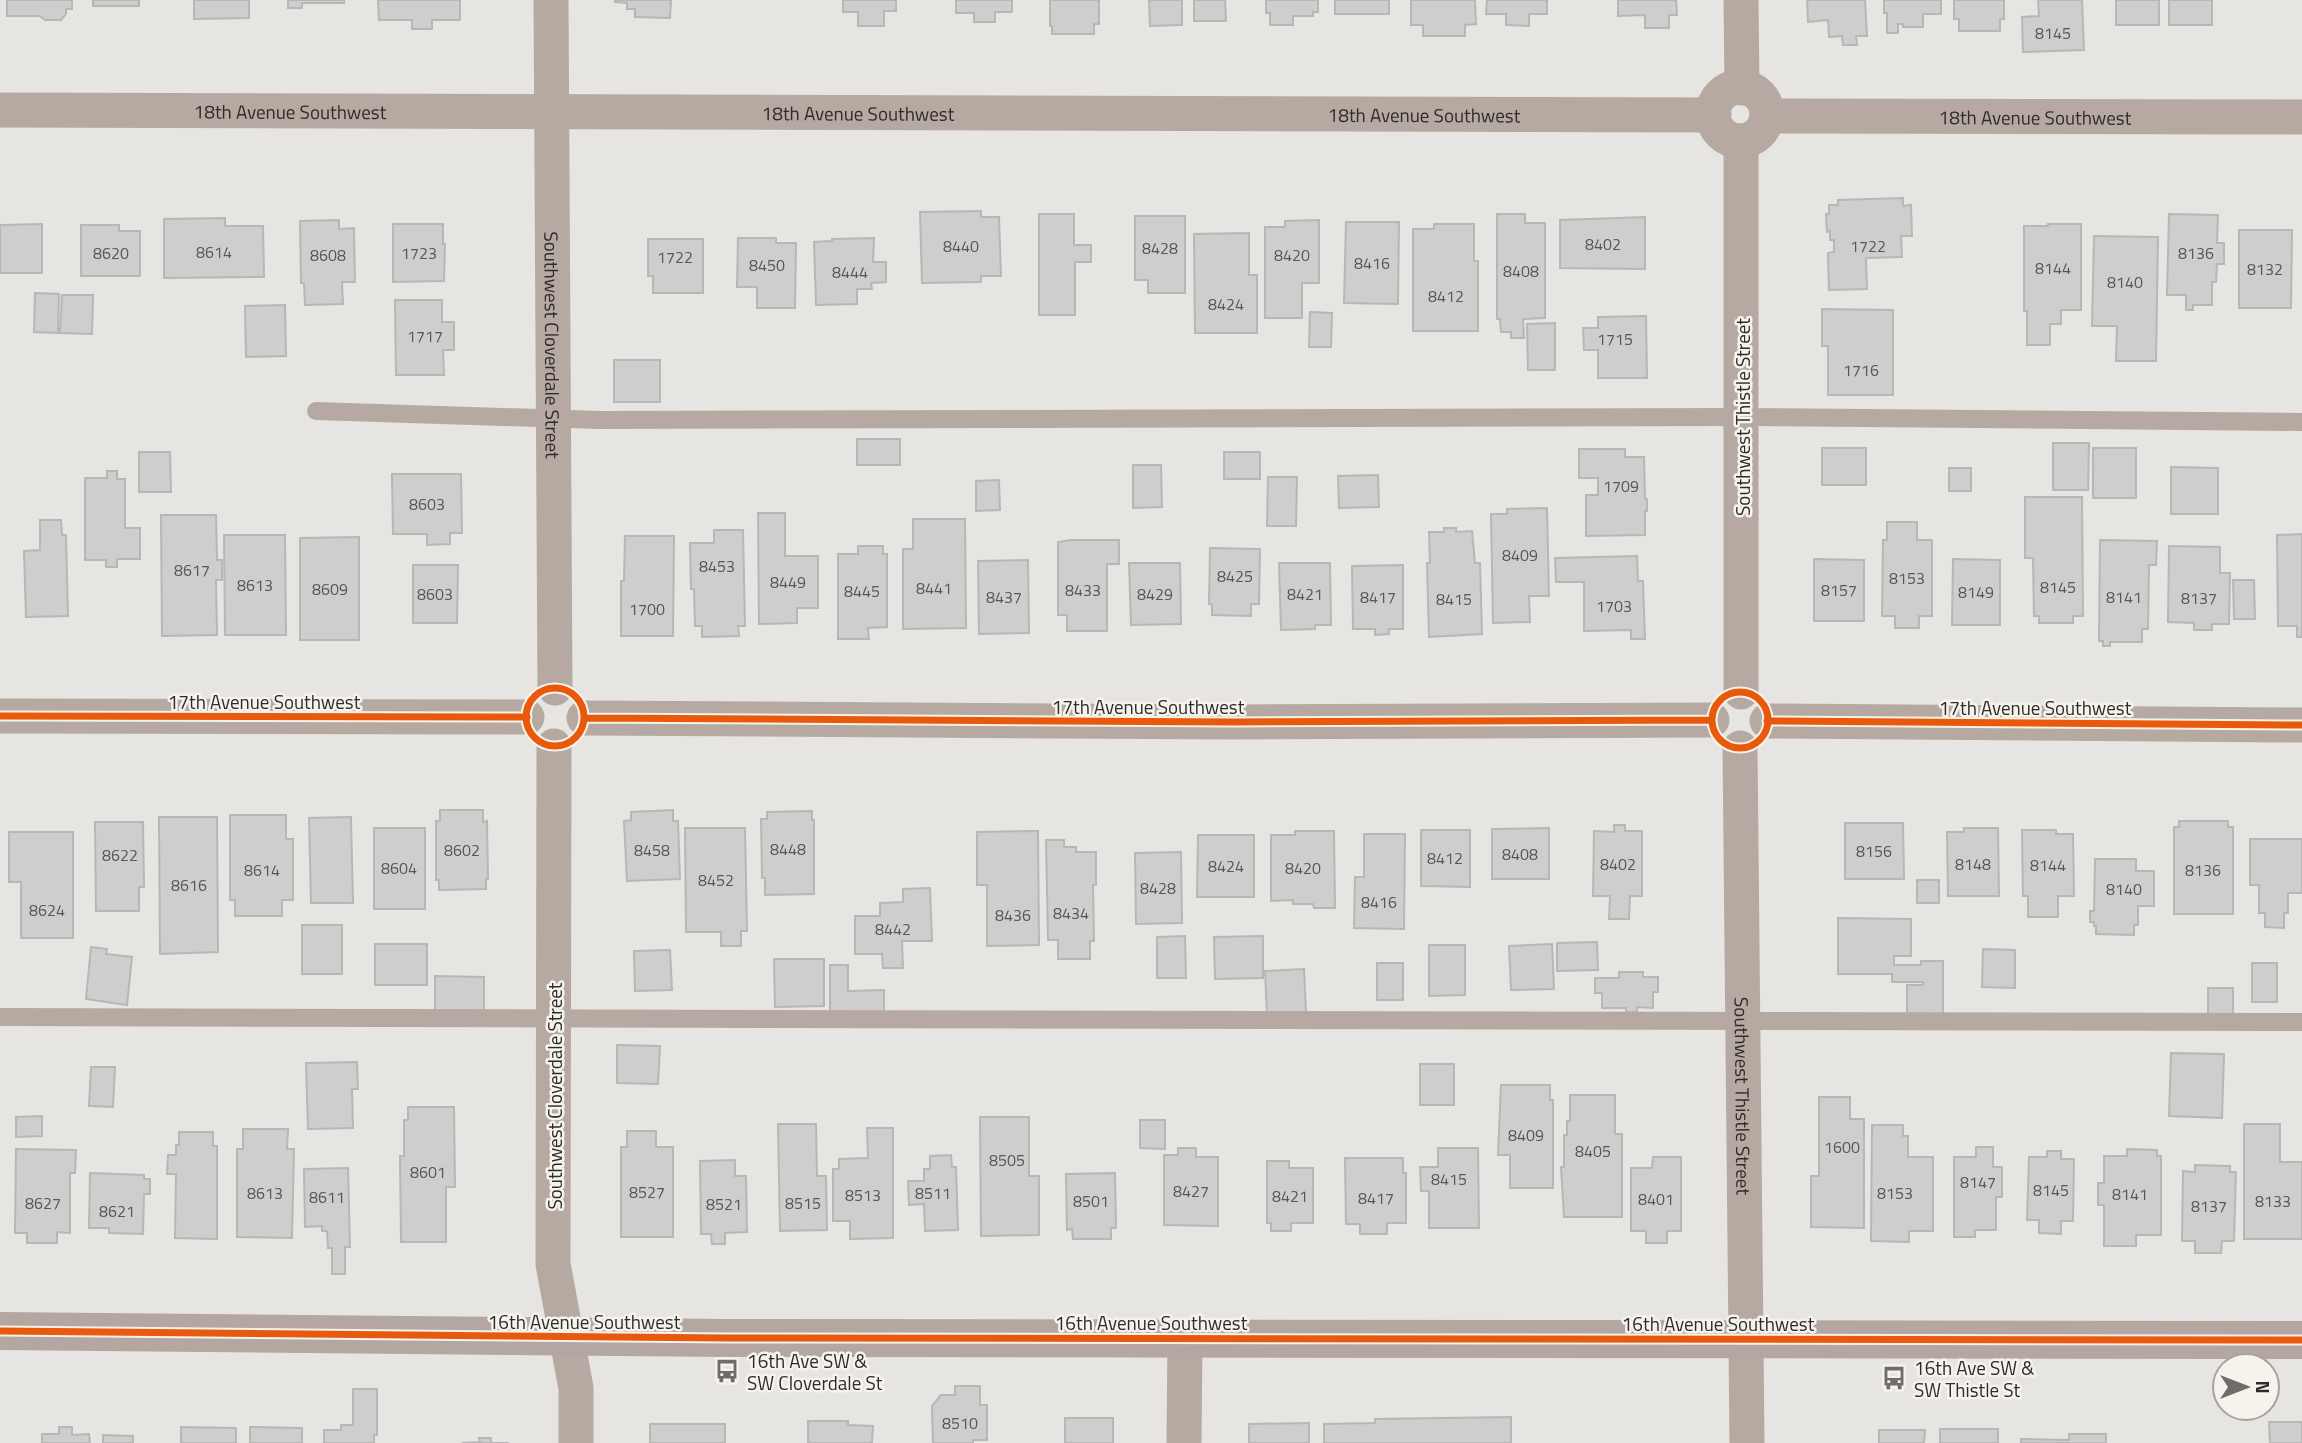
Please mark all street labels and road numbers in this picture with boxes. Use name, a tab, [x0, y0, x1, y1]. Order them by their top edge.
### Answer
street label: 18th Avenue Southwest	[194, 96, 387, 126]
street label: 18th Avenue Southwest	[762, 98, 955, 127]
street label: 18th Avenue Southwest	[1328, 99, 1521, 129]
street label: 18th Avenue Southwest	[1939, 102, 2132, 131]
street label: Southwest Cloverdale Street	[538, 231, 568, 459]
street label: Southwest Thistle Street	[1728, 318, 1757, 516]
street label: 17th Avenue Southwest	[168, 687, 361, 716]
street label: 17th Avenue Southwest	[1052, 692, 1245, 721]
street label: 17th Avenue Southwest	[1939, 693, 2132, 722]
street label: Southwest Cloverdale Street	[540, 982, 569, 1210]
street label: Southwest Thistle Street	[1728, 997, 1759, 1195]
street label: 16th Avenue Southwest	[488, 1307, 681, 1336]
street label: 16th Avenue Southwest	[1055, 1308, 1248, 1337]
street label: 16th Avenue Southwest	[1622, 1309, 1815, 1338]

